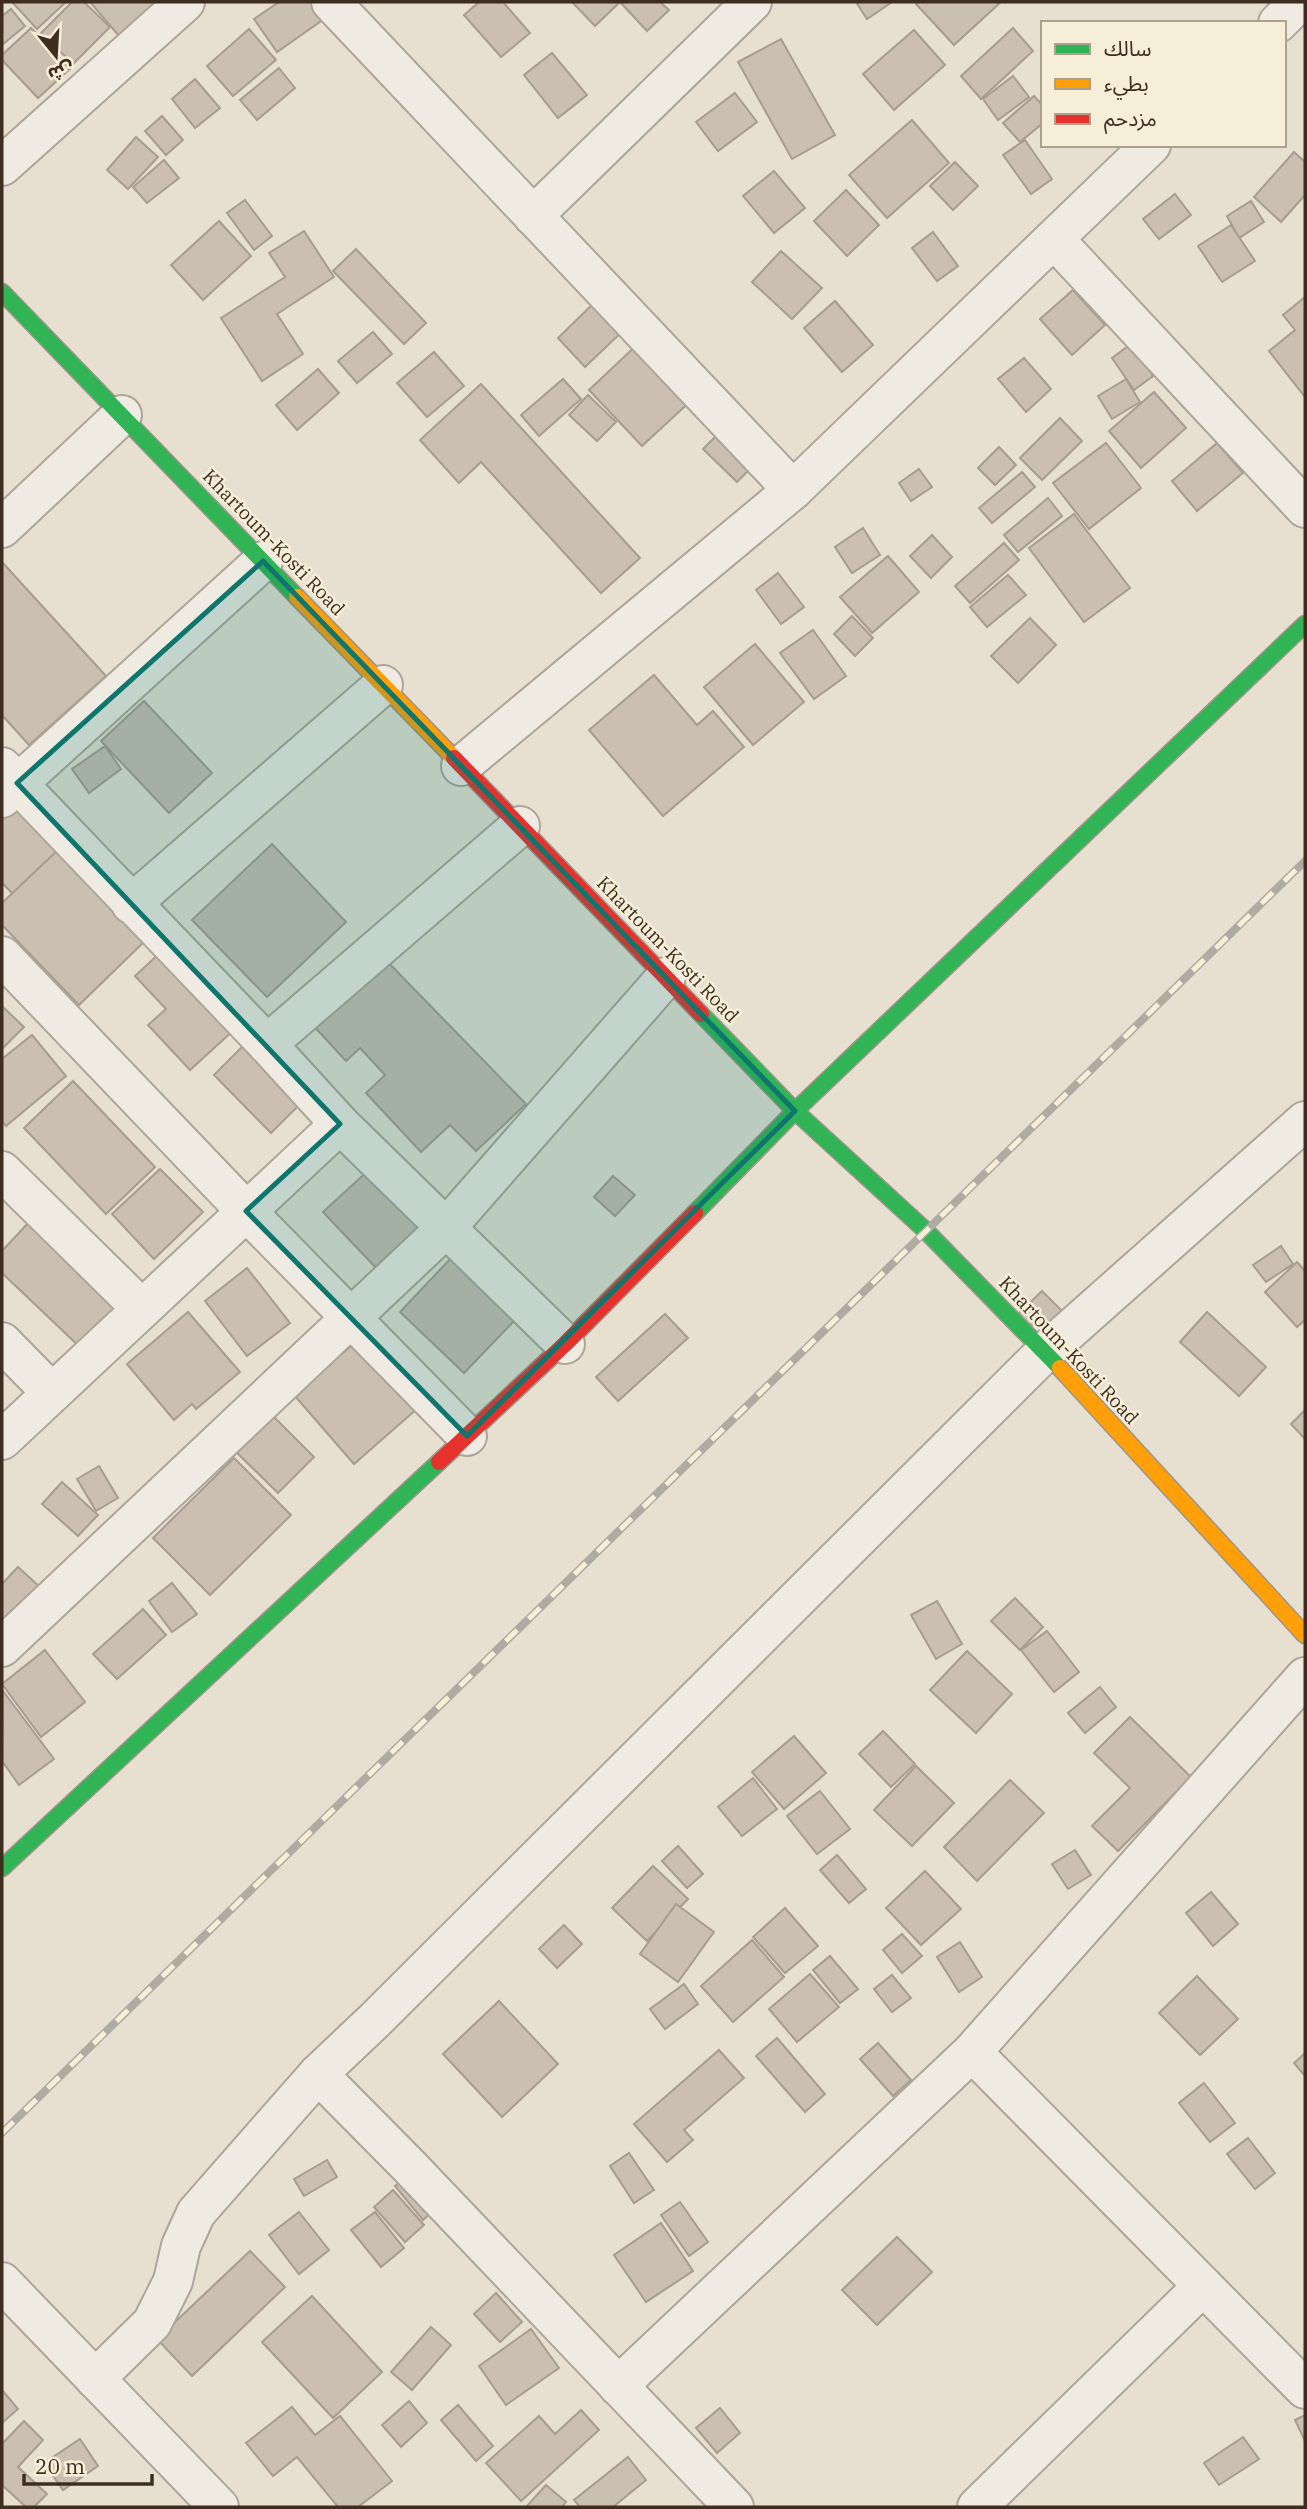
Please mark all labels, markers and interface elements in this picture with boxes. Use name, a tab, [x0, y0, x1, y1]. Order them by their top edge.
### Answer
north arrow	[21, 21, 91, 91]
legend	[1041, 21, 1286, 147]
text: سالك	[1104, 34, 1151, 62]
text: ش	[45, 57, 77, 88]
text: بطيء	[1104, 69, 1149, 100]
text: مزدحم	[1104, 104, 1157, 134]
street label: Khartoum-Kosti Road	[198, 464, 350, 620]
street label: Khartoum-Kosti Road	[592, 871, 744, 1027]
street label: Khartoum-Kosti Road	[994, 1271, 1144, 1429]
scale bar	[24, 2442, 152, 2486]
text: 20 m	[35, 2452, 85, 2480]

